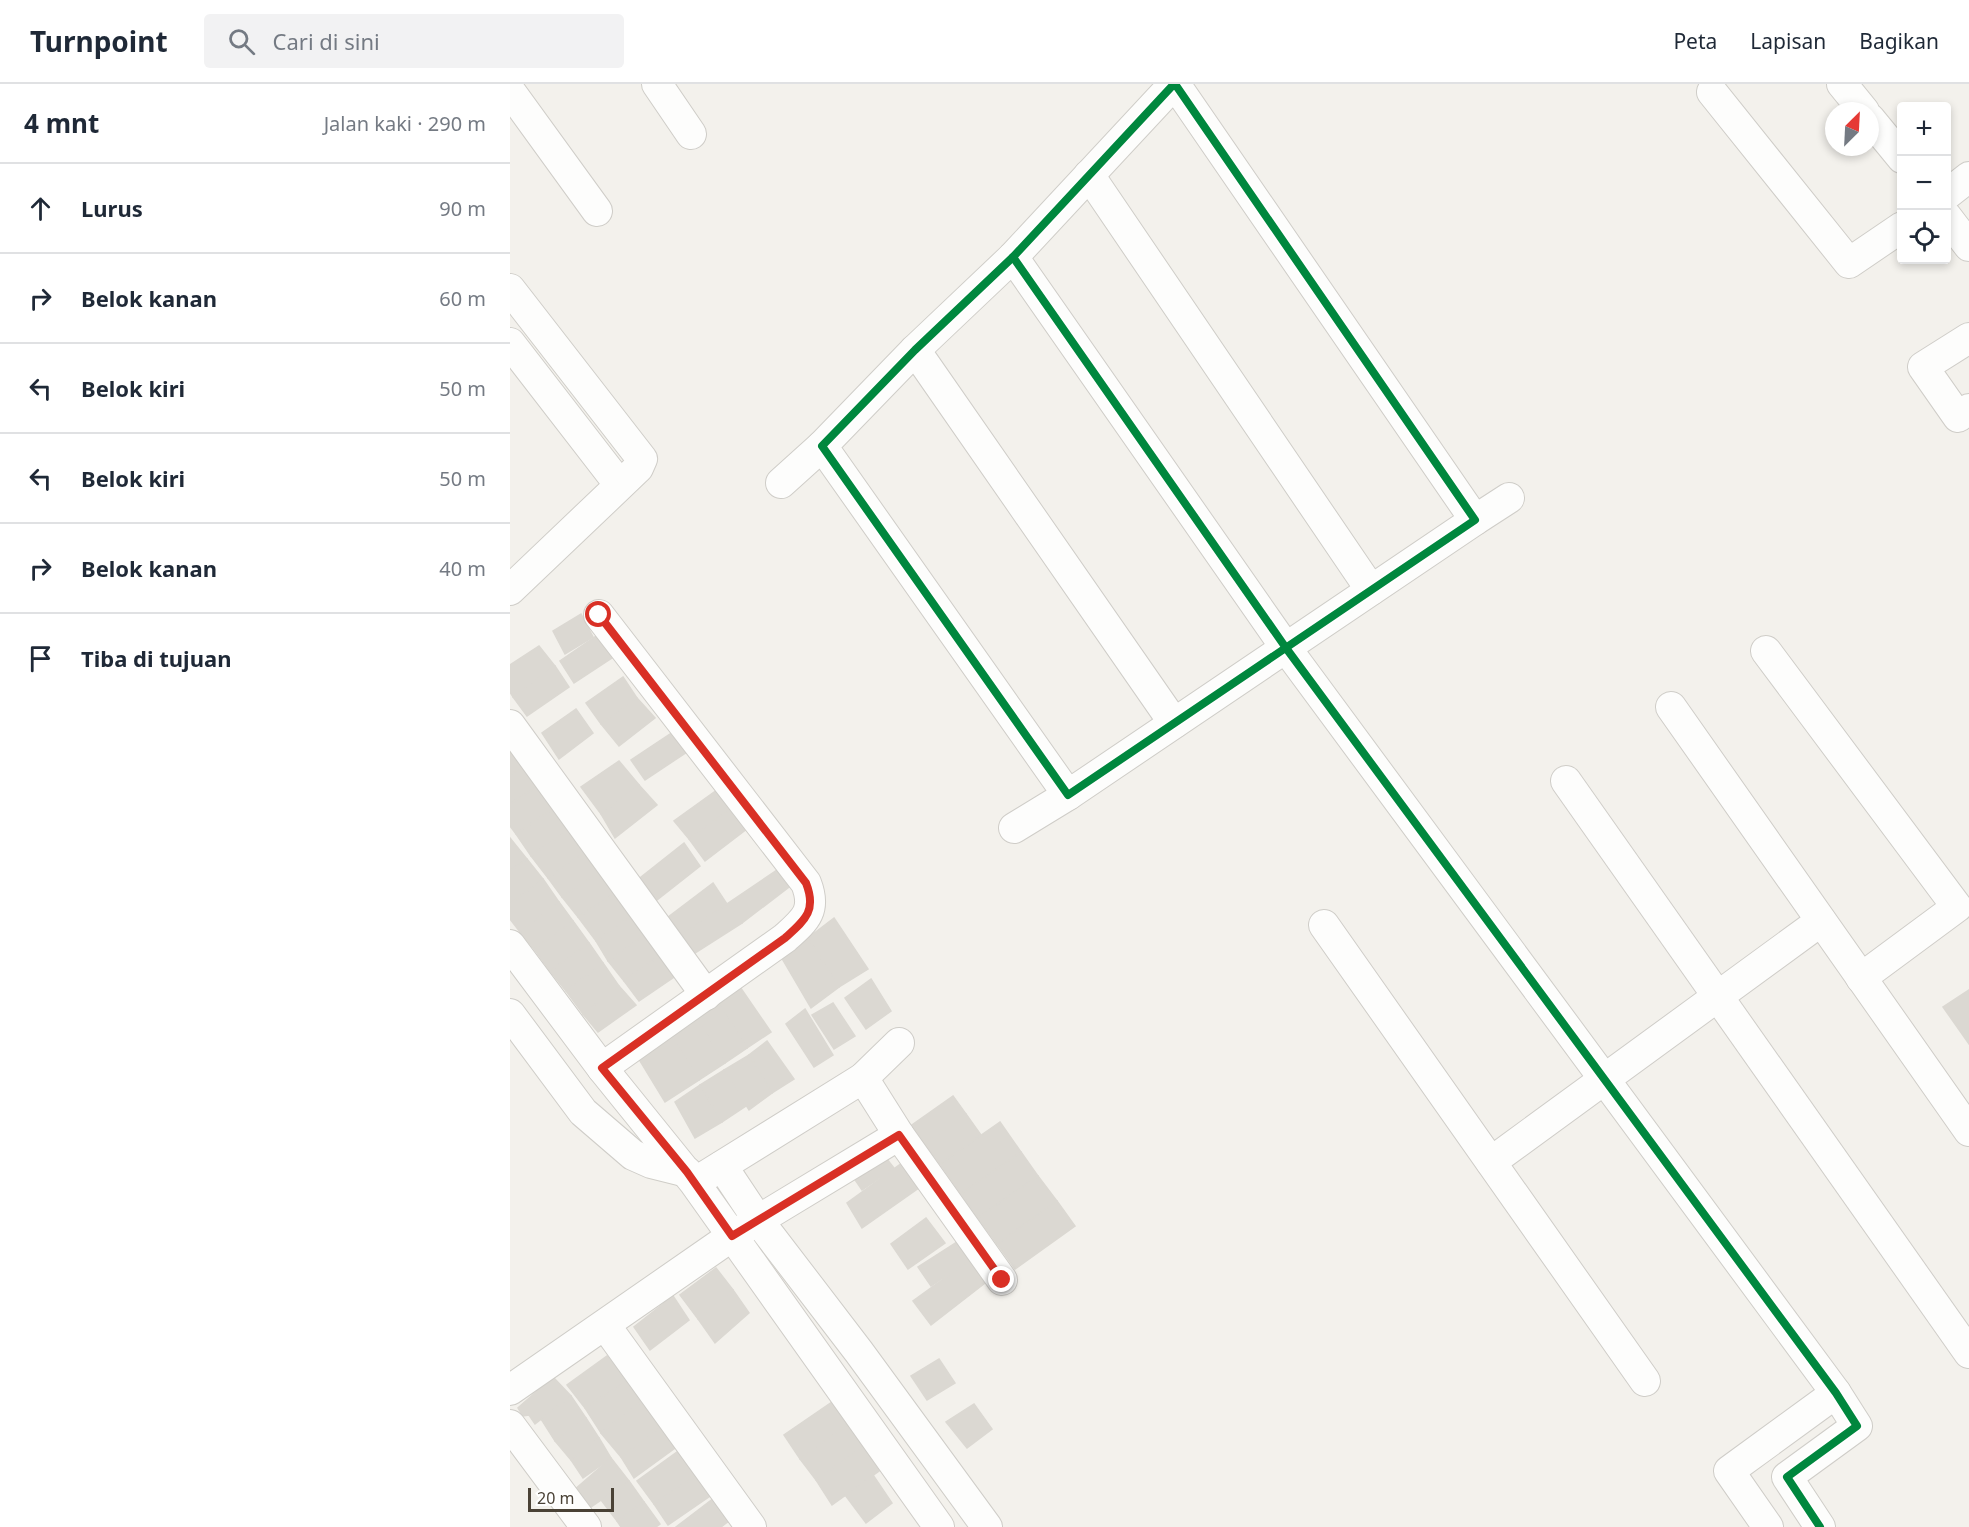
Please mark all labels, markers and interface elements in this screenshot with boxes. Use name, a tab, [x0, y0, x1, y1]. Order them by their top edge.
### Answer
search box	[204, 14, 624, 68]
text: Turnpoint	[30, 22, 168, 60]
icon: search	[225, 25, 258, 58]
text: Cari di sini	[273, 26, 380, 56]
text: Peta	[1673, 27, 1717, 55]
text: Lapisan	[1750, 27, 1826, 55]
text: Bagikan	[1859, 27, 1939, 55]
north arrow	[1825, 102, 1879, 156]
map controls	[1897, 102, 1951, 264]
button: +	[1897, 102, 1951, 156]
text: 4 mnt	[24, 105, 99, 141]
text: Jalan kaki · 290 m	[324, 110, 486, 137]
button: −	[1897, 156, 1951, 210]
icon: ahead	[24, 192, 57, 225]
text: Lurus	[81, 193, 143, 223]
text: 90 m	[439, 195, 486, 222]
button: locate	[1897, 210, 1951, 264]
icon: right	[24, 282, 57, 315]
text: Belok kanan	[81, 283, 217, 313]
text: 60 m	[439, 285, 486, 312]
icon: left	[24, 372, 57, 405]
text: Belok kiri	[81, 373, 185, 403]
text: 50 m	[439, 375, 486, 402]
icon: left	[24, 462, 57, 495]
text: Belok kiri	[81, 463, 185, 493]
text: 50 m	[439, 465, 486, 492]
icon: right	[24, 552, 57, 585]
text: Belok kanan	[81, 553, 217, 583]
text: 40 m	[439, 555, 486, 582]
route start	[585, 601, 611, 627]
icon: arrive	[24, 642, 57, 675]
text: Tiba di tujuan	[81, 643, 231, 673]
route end	[988, 1266, 1014, 1292]
scale bar	[528, 1485, 614, 1512]
text: 20 m	[537, 1487, 574, 1509]

